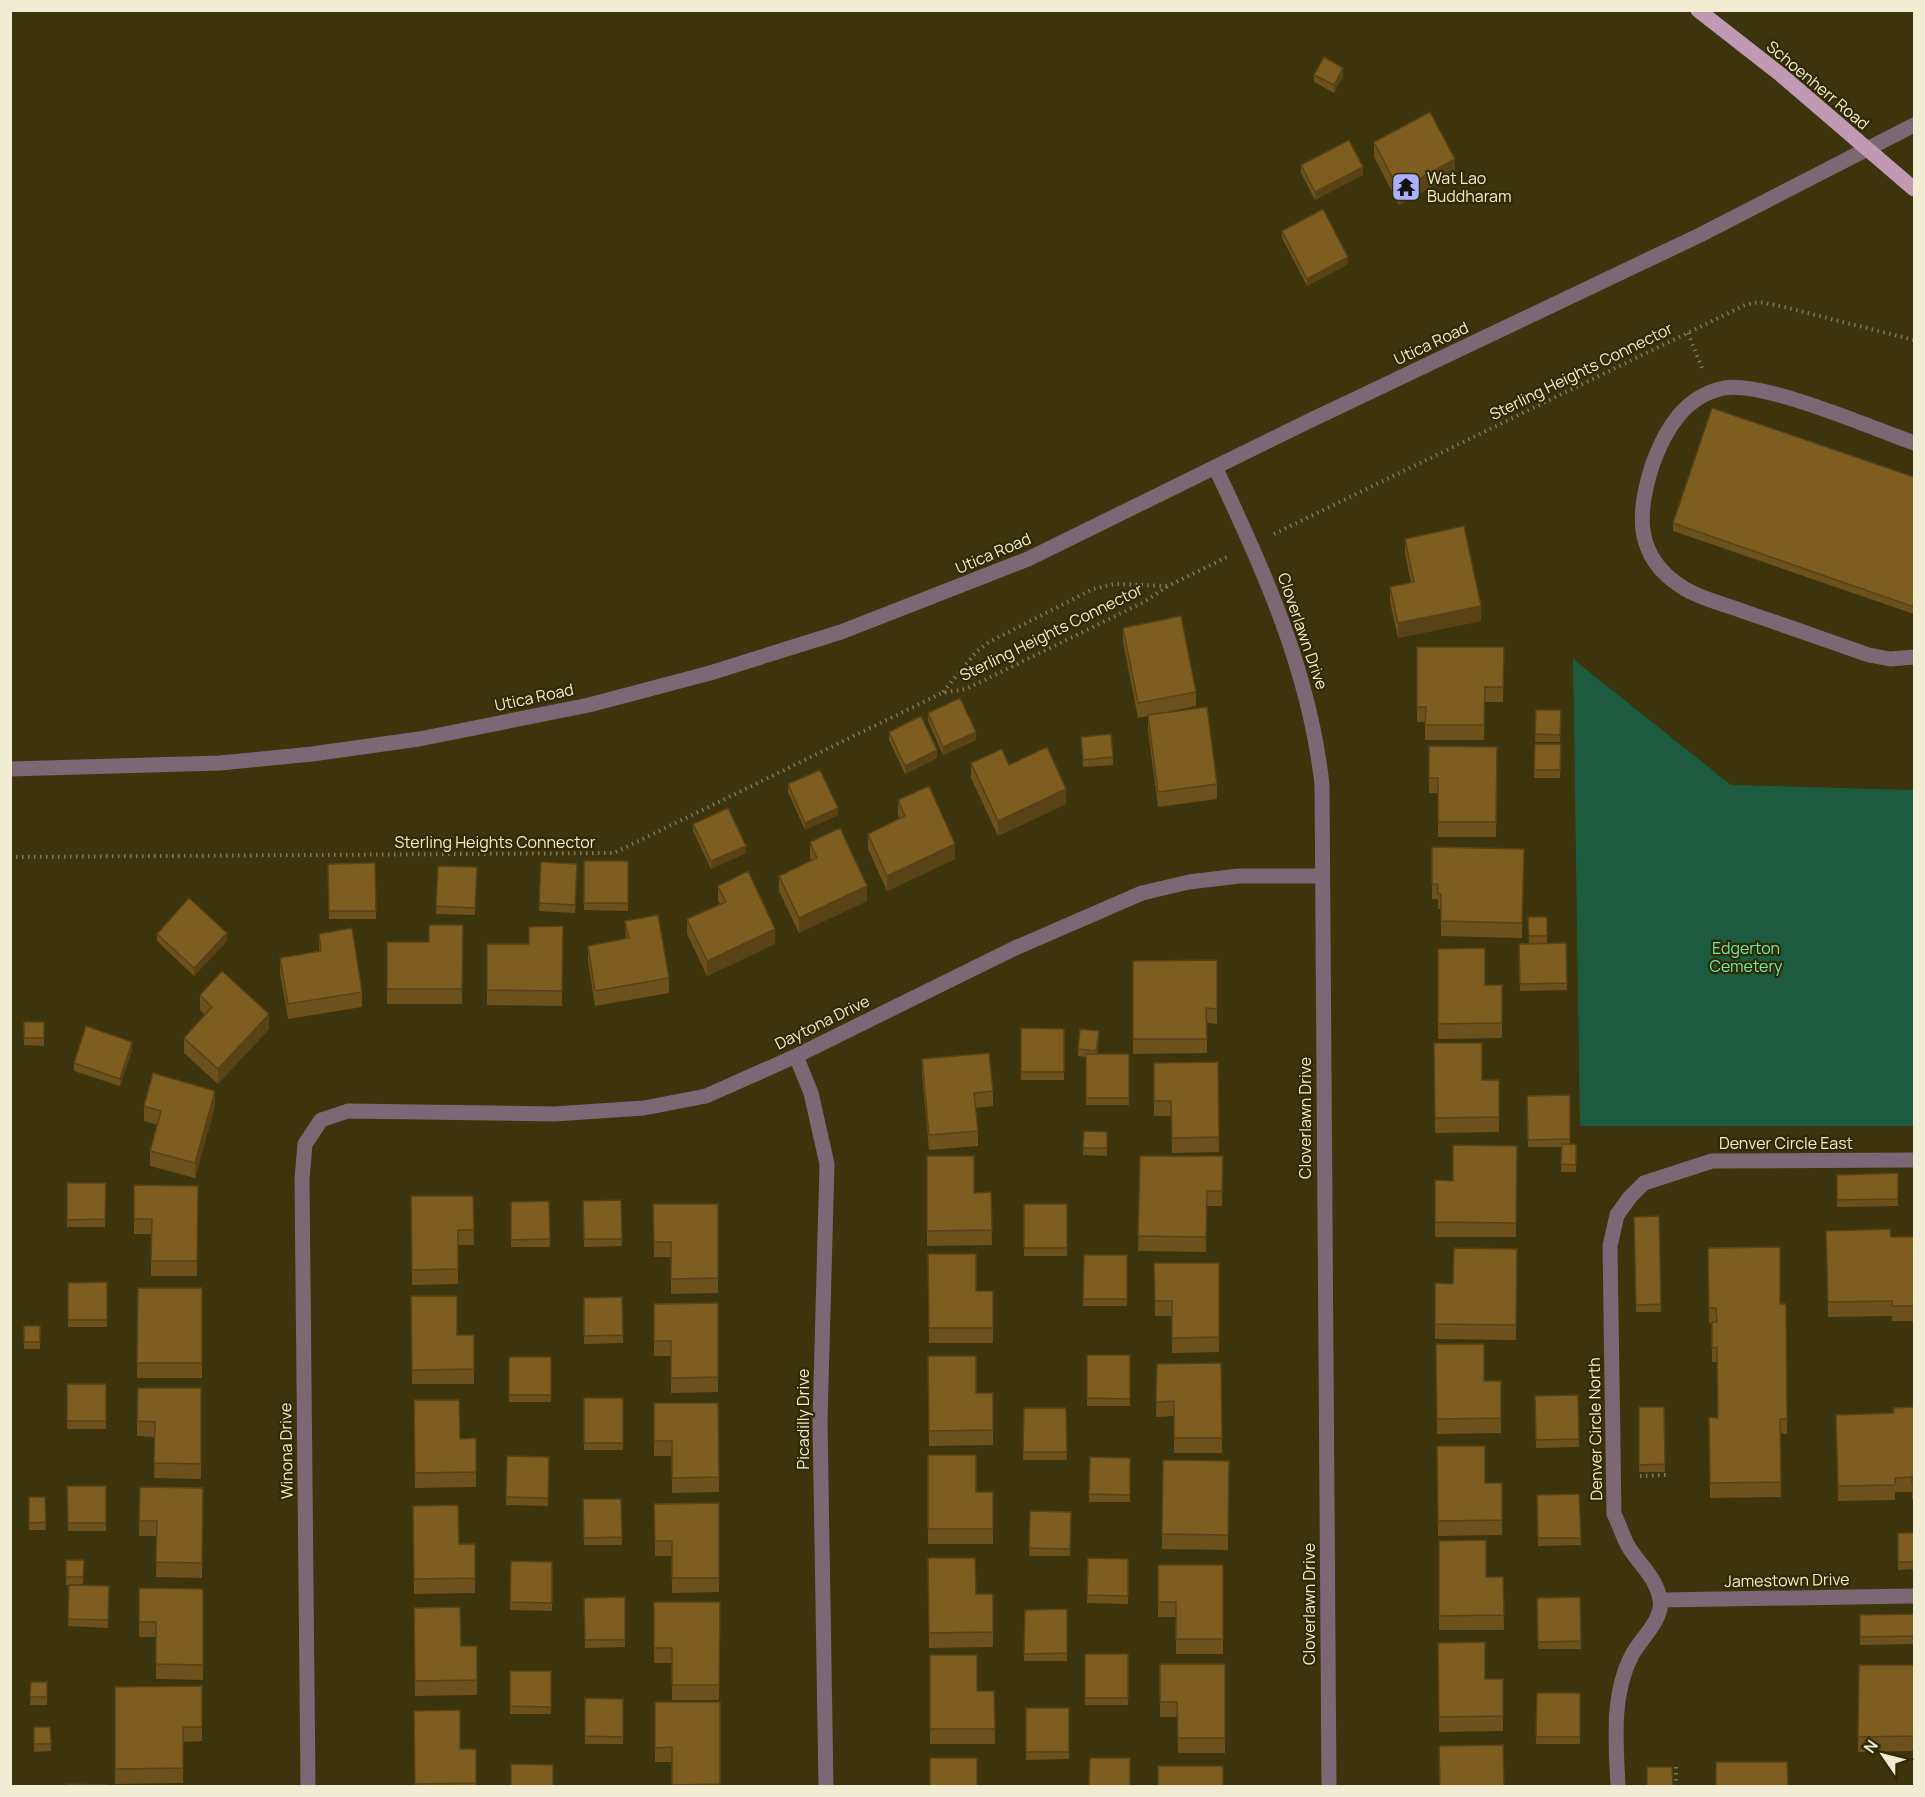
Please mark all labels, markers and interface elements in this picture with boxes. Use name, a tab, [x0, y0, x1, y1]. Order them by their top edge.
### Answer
street label: Schoenherr Road	[1762, 35, 1874, 135]
place label: Wat Lao Buddharam	[1427, 167, 1512, 207]
temple icon: Wat Lao Buddharam	[1390, 171, 1422, 203]
street label: Utica Road	[1390, 316, 1472, 370]
street label: Sterling Heights Connector	[1486, 317, 1676, 425]
street label: Utica Road	[952, 527, 1034, 579]
street label: Cloverlawn Drive	[1273, 570, 1333, 692]
street label: Sterling Heights Connector	[956, 578, 1146, 686]
street label: Utica Road	[492, 678, 576, 716]
street label: Sterling Heights Connector	[394, 831, 596, 853]
park label: Edgerton Cemetery	[1710, 937, 1783, 977]
street label: Daytona Drive	[771, 990, 873, 1054]
street label: Cloverlawn Drive	[1294, 1057, 1316, 1179]
street label: Denver Circle East	[1719, 1132, 1853, 1154]
street label: Denver Circle North	[1583, 1357, 1607, 1501]
street label: Picadilly Drive	[792, 1369, 814, 1469]
street label: Winona Drive	[274, 1403, 298, 1499]
street label: Cloverlawn Drive	[1298, 1543, 1320, 1665]
street label: Jamestown Drive	[1724, 1568, 1850, 1592]
north arrow	[1853, 1725, 1913, 1785]
text: N	[1858, 1735, 1883, 1757]

